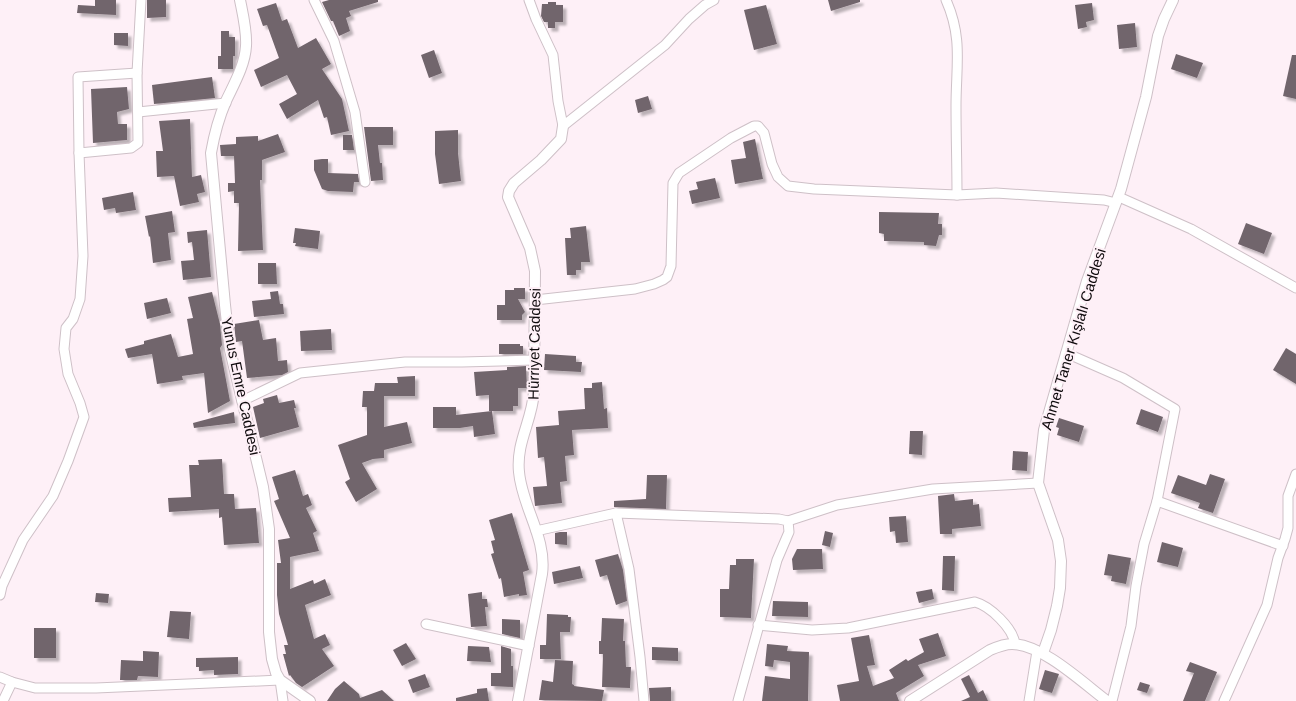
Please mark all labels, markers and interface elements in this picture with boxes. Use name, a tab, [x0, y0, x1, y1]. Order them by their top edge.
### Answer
street label: Ahmet Taner Kışlalı Caddesi	[1037, 246, 1109, 432]
street label: Hürriyet Caddesi	[525, 288, 543, 400]
street label: Yunus Emre Caddesi	[218, 315, 264, 457]

